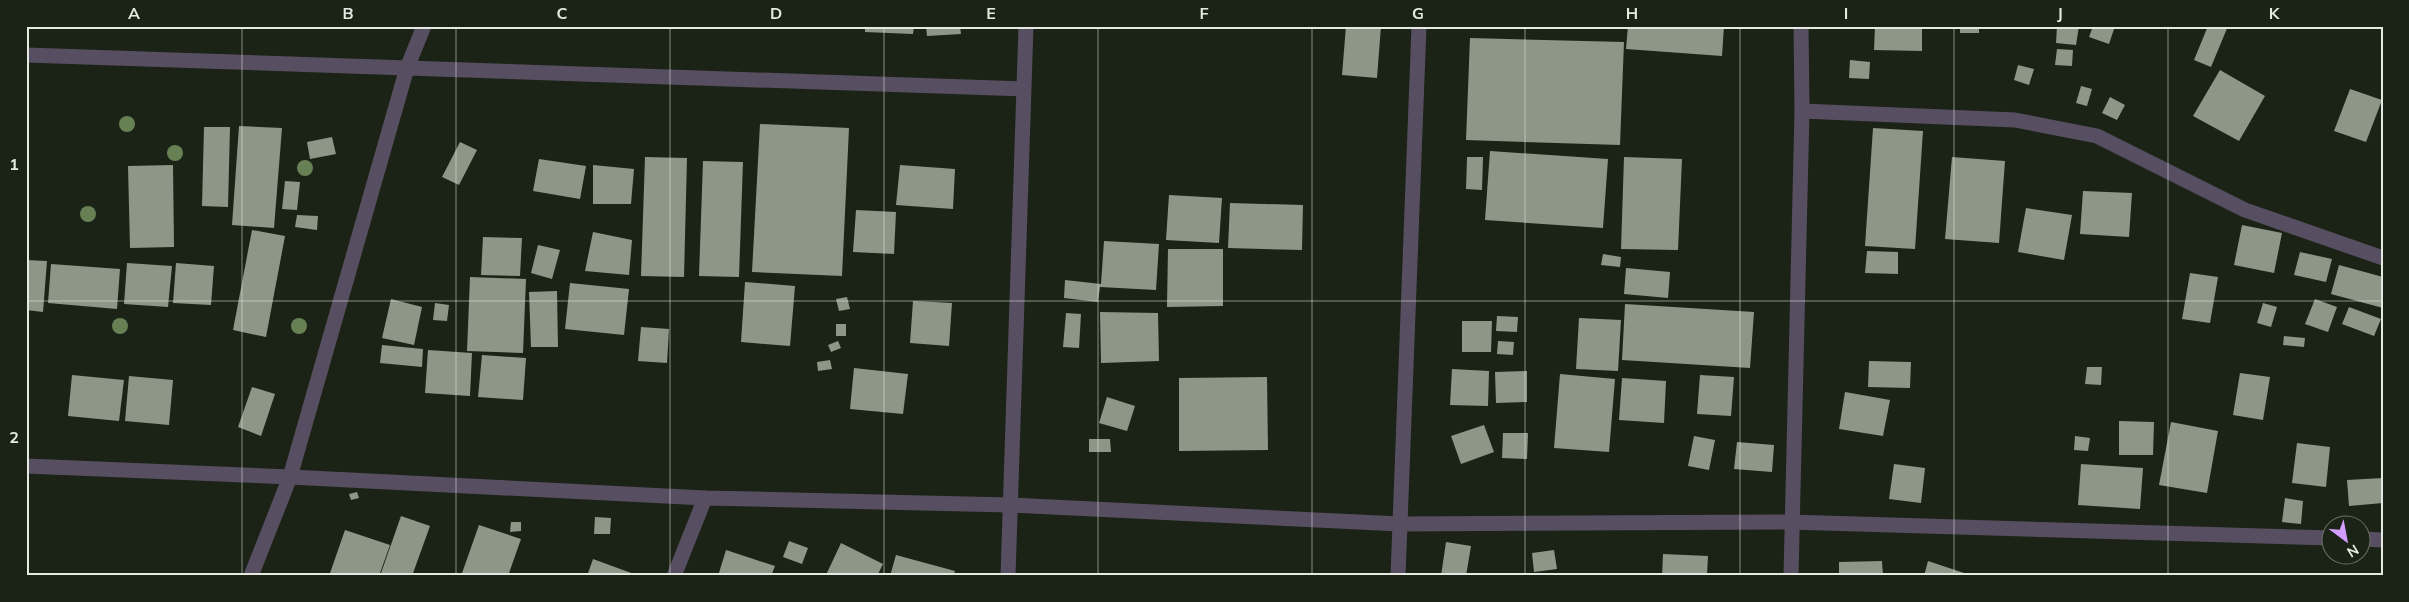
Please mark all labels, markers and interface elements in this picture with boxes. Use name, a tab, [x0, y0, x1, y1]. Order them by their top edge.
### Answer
text: A	[128, 3, 140, 23]
text: B	[342, 3, 354, 23]
text: C	[557, 3, 568, 23]
text: D	[770, 3, 782, 23]
text: E	[986, 3, 996, 23]
text: F	[1199, 3, 1209, 23]
text: G	[1412, 3, 1424, 23]
text: H	[1626, 3, 1638, 23]
text: I	[1844, 3, 1848, 23]
text: J	[2057, 3, 2063, 23]
text: K	[2269, 3, 2281, 23]
text: 1	[9, 154, 19, 174]
text: 2	[9, 427, 19, 447]
north arrow	[2322, 514, 2372, 564]
text: N	[2344, 541, 2362, 561]

